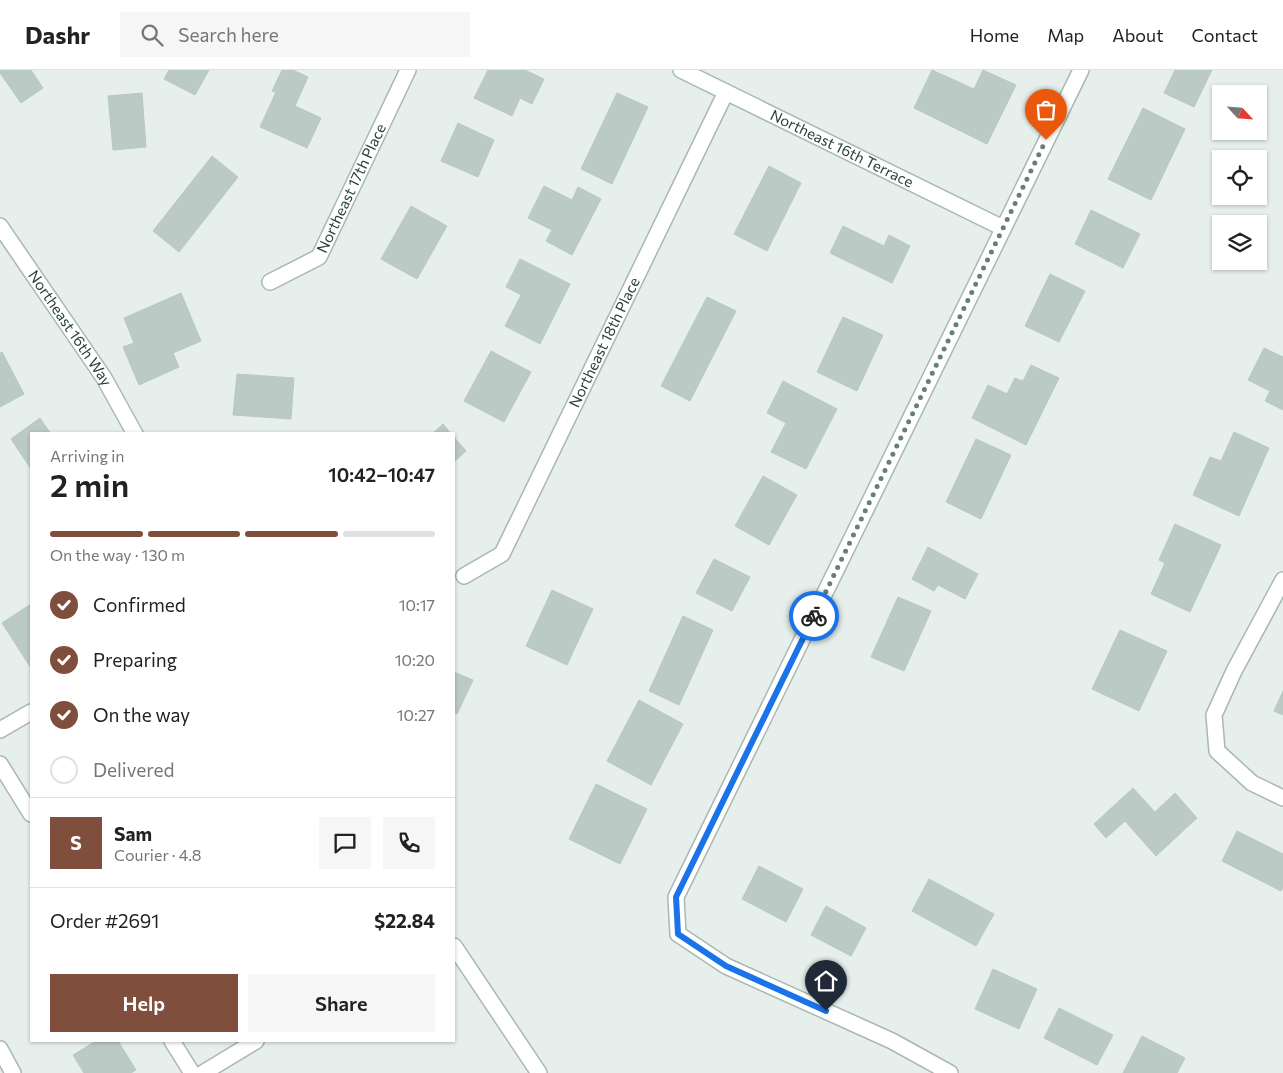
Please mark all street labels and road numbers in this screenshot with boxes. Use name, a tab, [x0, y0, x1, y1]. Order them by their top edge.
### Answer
street label: Northeast 16th Terrace	[768, 105, 917, 191]
street label: Northeast 17th Place	[312, 120, 389, 256]
street label: Northeast 16th Way	[25, 267, 117, 389]
street label: Northeast 18th Place	[565, 274, 643, 410]

